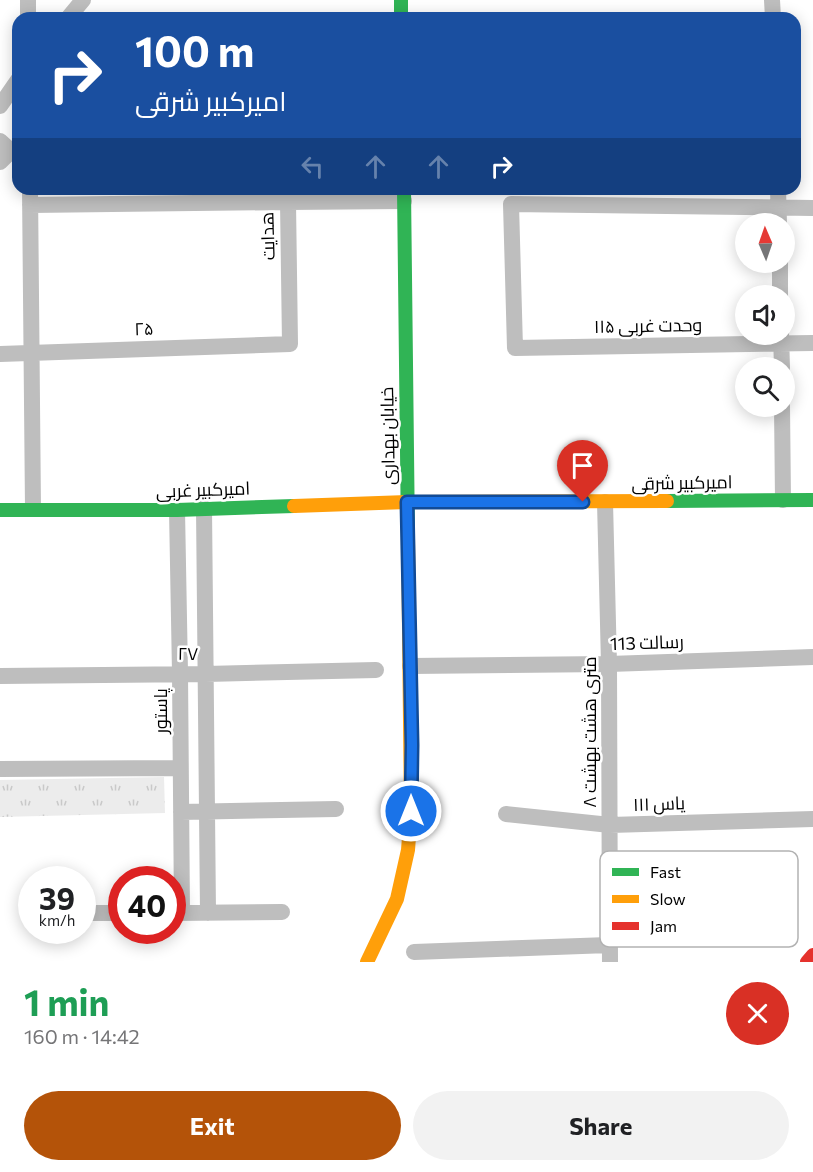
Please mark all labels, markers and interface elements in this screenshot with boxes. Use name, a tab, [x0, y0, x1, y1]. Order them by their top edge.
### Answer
text: 100 m	[135, 24, 255, 76]
icon: right	[36, 36, 114, 114]
text: امیرکبیر شرقی	[135, 84, 287, 117]
icon: left	[296, 150, 329, 183]
icon: ahead	[359, 150, 392, 183]
icon: ahead	[422, 150, 455, 183]
icon: right	[485, 150, 518, 183]
street label: هدایت	[255, 212, 279, 261]
north arrow	[735, 213, 795, 273]
map controls	[735, 213, 795, 417]
button: sound	[735, 285, 795, 345]
street label: ۱۱۵ وحدت غربی	[594, 313, 702, 338]
street label: ۲۵	[134, 317, 154, 339]
button: search	[735, 357, 795, 417]
street label: خیابان بهداری	[375, 387, 400, 485]
pin	[557, 440, 608, 502]
icon: arrive	[566, 449, 599, 482]
street label: امیرکبیر شرقی	[631, 470, 733, 495]
street label: امیرکبیر غربی	[155, 476, 251, 503]
street label: رسالت 113	[610, 630, 684, 655]
street label: ۲۷	[177, 642, 199, 664]
street label: ۸ متری هشت بهشت	[578, 656, 601, 808]
street label: پاستور	[149, 688, 173, 735]
position arrow	[379, 779, 443, 843]
street label: یاس ۱۱۱	[633, 791, 686, 816]
legend	[600, 851, 798, 947]
text: Fast	[650, 862, 681, 881]
speed limit sign: 40	[108, 866, 186, 944]
text: 39	[39, 879, 75, 916]
text: Slow	[650, 889, 686, 908]
text: km/h	[39, 911, 75, 929]
text: Jam	[650, 916, 677, 935]
text: 1 min	[24, 979, 109, 1023]
button: close	[726, 982, 789, 1045]
text: 160 m · 14:42	[24, 1024, 139, 1048]
button: Exit	[24, 1091, 401, 1160]
button: Share	[413, 1091, 789, 1160]

